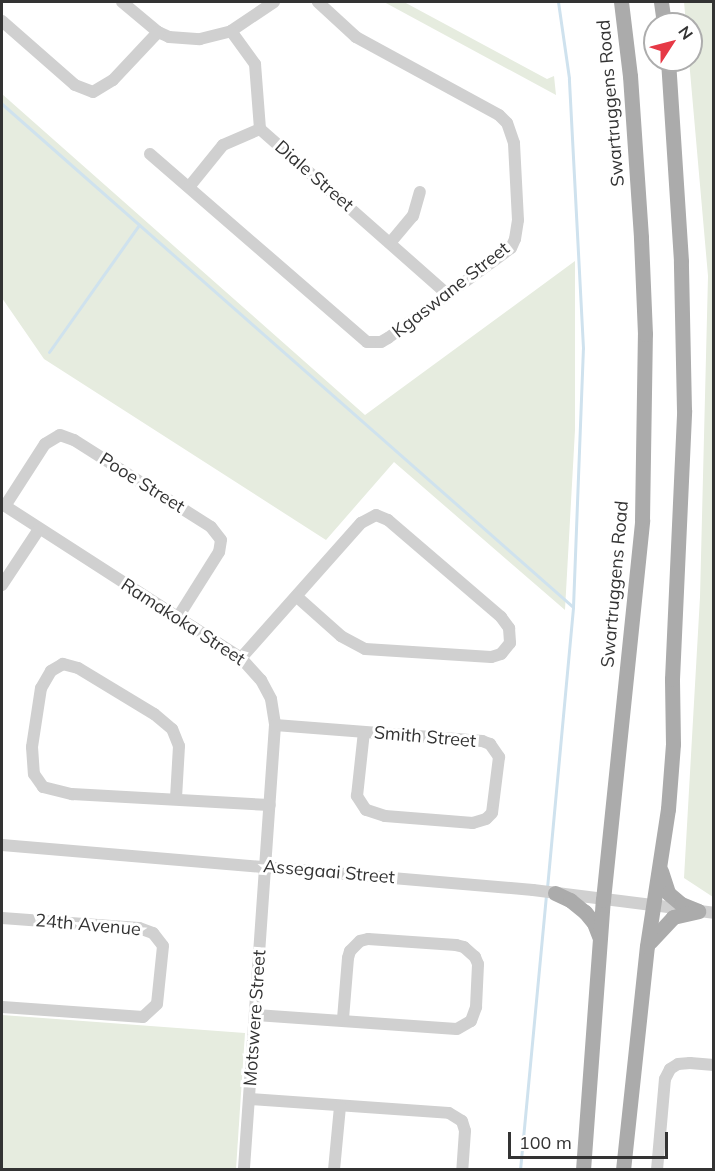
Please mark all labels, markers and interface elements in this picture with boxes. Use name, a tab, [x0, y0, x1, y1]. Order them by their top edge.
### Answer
north arrow	[643, 12, 703, 72]
street label: Swartruggens Road	[593, 19, 629, 187]
text: N	[674, 22, 698, 43]
street label: Diale Street	[270, 136, 358, 216]
street label: Kgaswane Street	[388, 238, 514, 342]
street label: Pooe Street	[96, 448, 188, 518]
street label: Swartruggens Road	[597, 500, 633, 668]
street label: Ramakoka Street	[117, 574, 249, 670]
street label: Smith Street	[373, 722, 477, 752]
street label: Assegaai Street	[262, 855, 396, 889]
street label: 24th Avenue	[34, 910, 142, 940]
street label: Motswere Street	[239, 949, 271, 1087]
scale bar	[511, 1120, 672, 1158]
text: 100 m	[519, 1131, 572, 1154]

